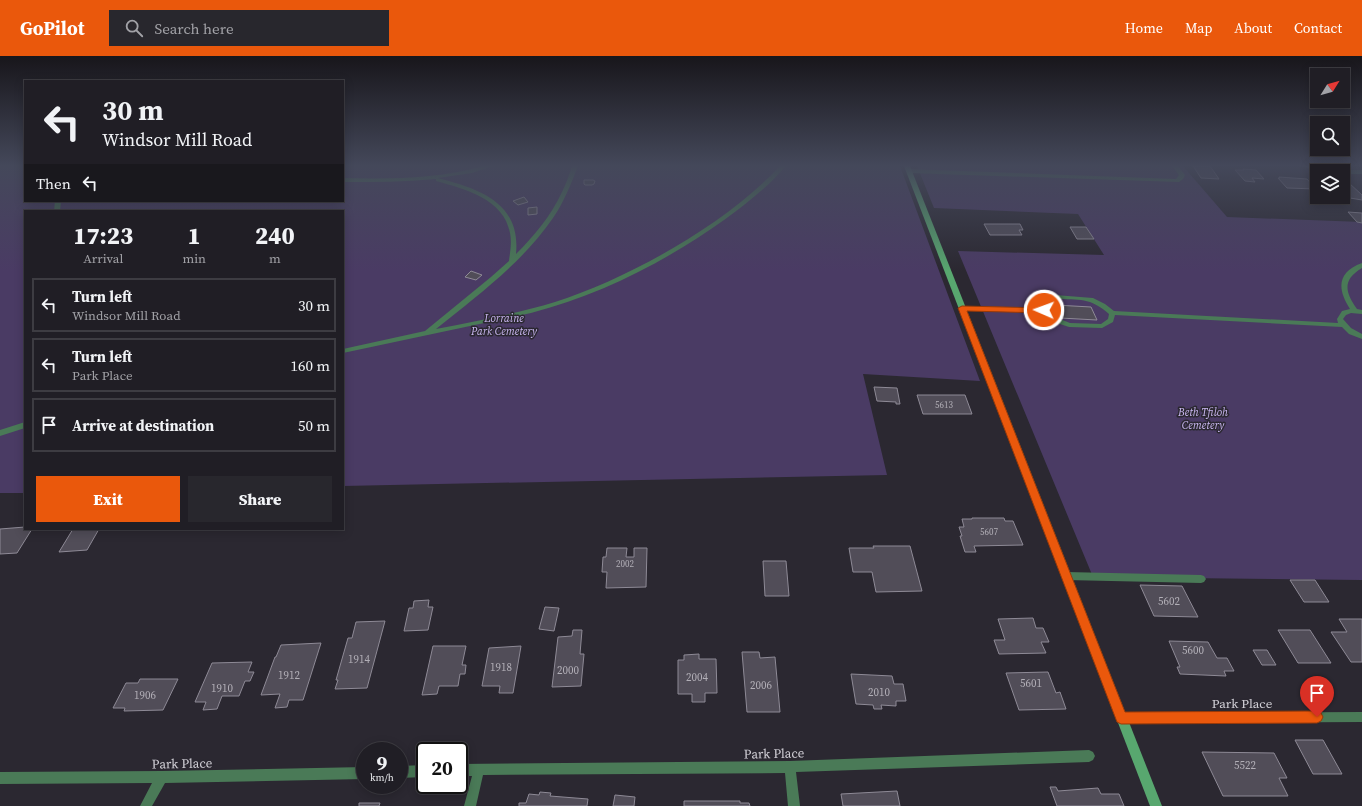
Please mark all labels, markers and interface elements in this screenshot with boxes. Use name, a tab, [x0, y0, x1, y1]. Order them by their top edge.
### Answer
search box	[109, 10, 389, 46]
text: GoPilot	[20, 15, 85, 41]
icon: search	[123, 17, 145, 39]
text: Search here	[155, 18, 234, 39]
text: Home	[1125, 18, 1163, 38]
text: Map	[1185, 18, 1212, 38]
text: About	[1234, 18, 1272, 38]
text: Contact	[1294, 18, 1342, 38]
north arrow	[1310, 68, 1350, 108]
map controls	[1310, 68, 1350, 204]
text: 30 m	[102, 91, 164, 129]
icon: left	[36, 96, 88, 148]
button: search	[1310, 116, 1350, 156]
text: Windsor Mill Road	[102, 127, 252, 152]
button: layers	[1310, 164, 1350, 204]
icon: left	[79, 172, 101, 194]
text: Then	[36, 173, 71, 194]
text: 17:23	[73, 219, 133, 252]
text: 1	[188, 219, 201, 252]
text: 240	[255, 219, 295, 252]
text: Arrival	[83, 250, 123, 267]
text: min	[182, 250, 206, 267]
text: m	[269, 250, 281, 267]
text: Turn left	[72, 286, 132, 307]
position arrow	[1023, 289, 1065, 331]
icon: left	[38, 294, 60, 316]
text: 30 m	[298, 295, 330, 316]
text: Windsor Mill Road	[72, 307, 181, 324]
park label: Lorraine Park Cemetery	[470, 311, 538, 339]
text: Turn left	[72, 346, 132, 367]
icon: left	[38, 354, 60, 376]
text: 160 m	[290, 355, 330, 376]
text: Park Place	[72, 367, 133, 384]
house number: 5613	[935, 399, 953, 411]
park label: Beth Tfiloh Cemetery	[1177, 405, 1228, 433]
icon: arrive	[38, 414, 60, 436]
text: Arrive at destination	[72, 415, 214, 436]
text: 50 m	[298, 415, 330, 436]
button: Exit	[36, 476, 180, 522]
button: Share	[188, 476, 332, 522]
house number: 5607	[980, 526, 998, 538]
house number: 2002	[616, 558, 634, 570]
house number: 5602	[1158, 594, 1180, 609]
house number: 5600	[1182, 643, 1204, 658]
house number: 1914	[348, 652, 370, 667]
house number: 1918	[490, 660, 512, 675]
house number: 2000	[557, 663, 579, 678]
house number: 1912	[278, 668, 300, 683]
house number: 2004	[686, 670, 708, 685]
house number: 5601	[1020, 676, 1042, 691]
pin	[1300, 676, 1334, 717]
house number: 2006	[750, 678, 772, 693]
house number: 1910	[211, 681, 233, 696]
icon: arrive	[1306, 682, 1328, 704]
house number: 2010	[868, 685, 890, 700]
house number: 1906	[134, 688, 156, 703]
street label: Park Place	[1212, 695, 1273, 712]
speed limit sign: 20	[416, 742, 468, 794]
street label: Park Place	[744, 744, 805, 763]
text: 9	[377, 749, 387, 777]
street label: Park Place	[152, 754, 213, 773]
house number: 5522	[1234, 758, 1256, 773]
text: km/h	[370, 771, 394, 784]

